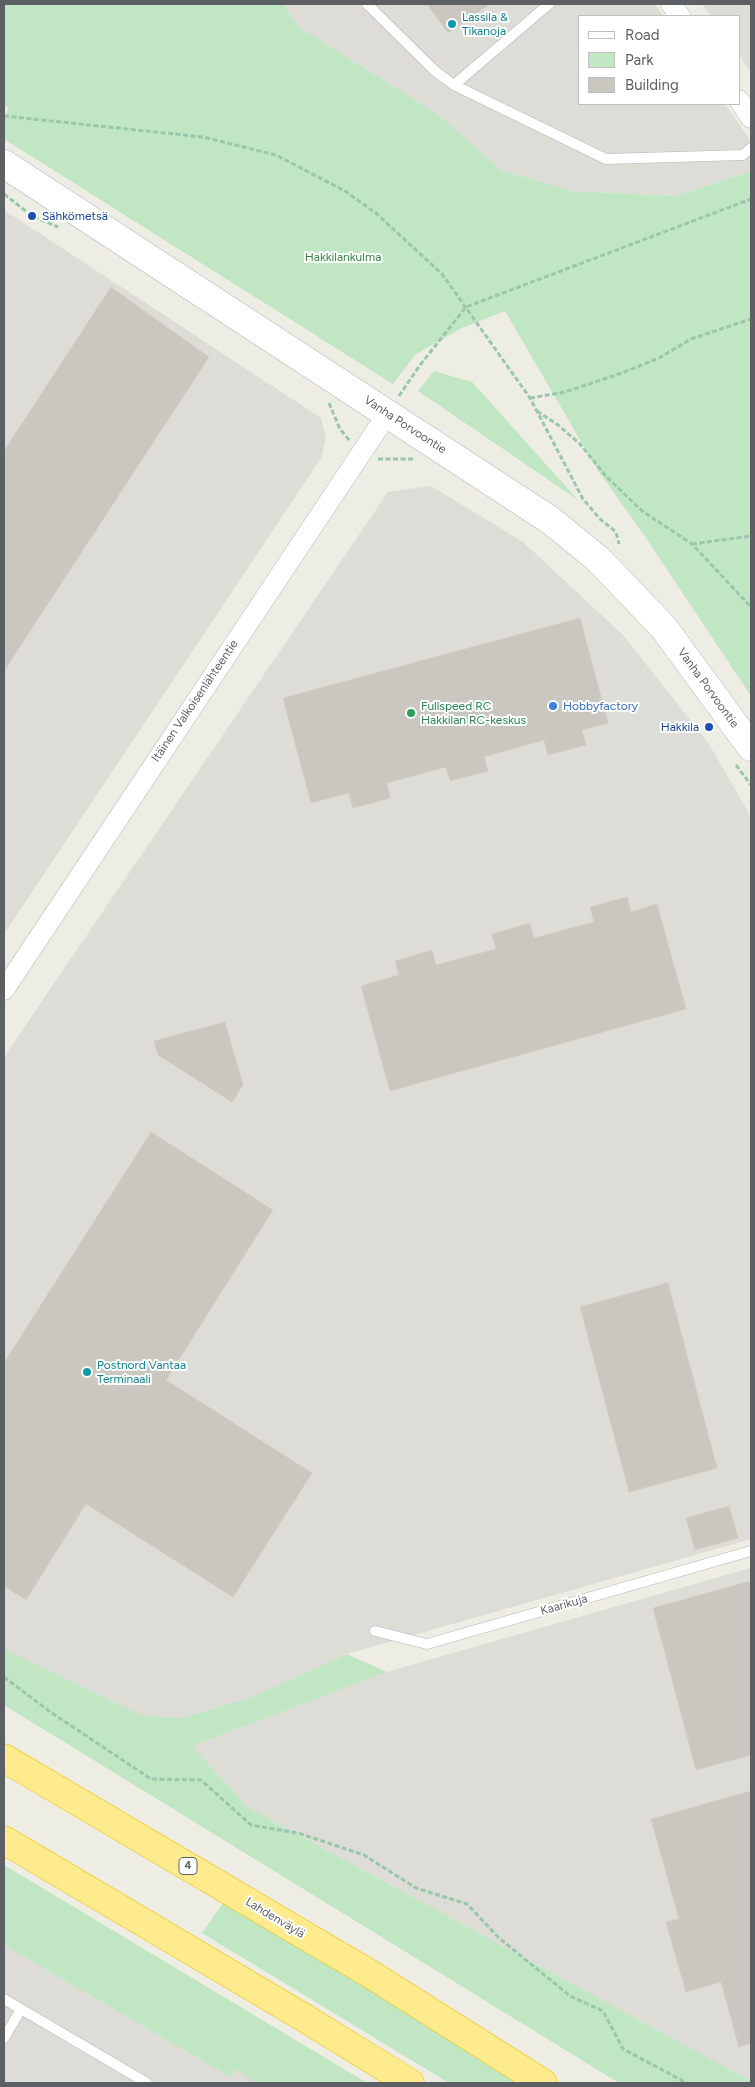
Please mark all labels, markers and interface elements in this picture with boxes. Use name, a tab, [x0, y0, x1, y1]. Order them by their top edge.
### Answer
place label: Lassila & Tikanoja	[462, 10, 508, 38]
legend	[578, 15, 740, 105]
marker: Lassila & Tikanoja	[446, 18, 458, 30]
text: Road	[625, 26, 660, 44]
text: Park	[625, 51, 654, 69]
text: Building	[625, 76, 679, 94]
place label: Sähkömetsä	[42, 209, 108, 223]
marker: Sähkömetsä	[26, 210, 38, 222]
park label: Hakkilankulma	[305, 250, 381, 264]
street label: Vanha Porvoontie	[361, 393, 449, 457]
street label: Itäinen Valkoisenlähteentie	[149, 637, 241, 765]
street label: Vanha Porvoontie	[674, 645, 742, 731]
place label: Fullspeed RC Hakkilan RC-keskus	[421, 699, 526, 727]
place label: Hobbyfactory	[563, 699, 638, 713]
marker: Hobbyfactory	[547, 700, 559, 712]
marker: Fullspeed RC Hakkilan RC-keskus	[405, 707, 417, 719]
place label: Hakkila	[661, 720, 699, 734]
marker: Hakkila	[703, 721, 715, 733]
place label: Postnord Vantaa Terminaali	[97, 1358, 186, 1386]
marker: Postnord Vantaa Terminaali	[81, 1366, 93, 1378]
street label: Kaarikuja	[539, 1591, 589, 1619]
road number: 4	[179, 1858, 197, 1874]
street label: Lahdenväylä	[243, 1895, 307, 1941]

